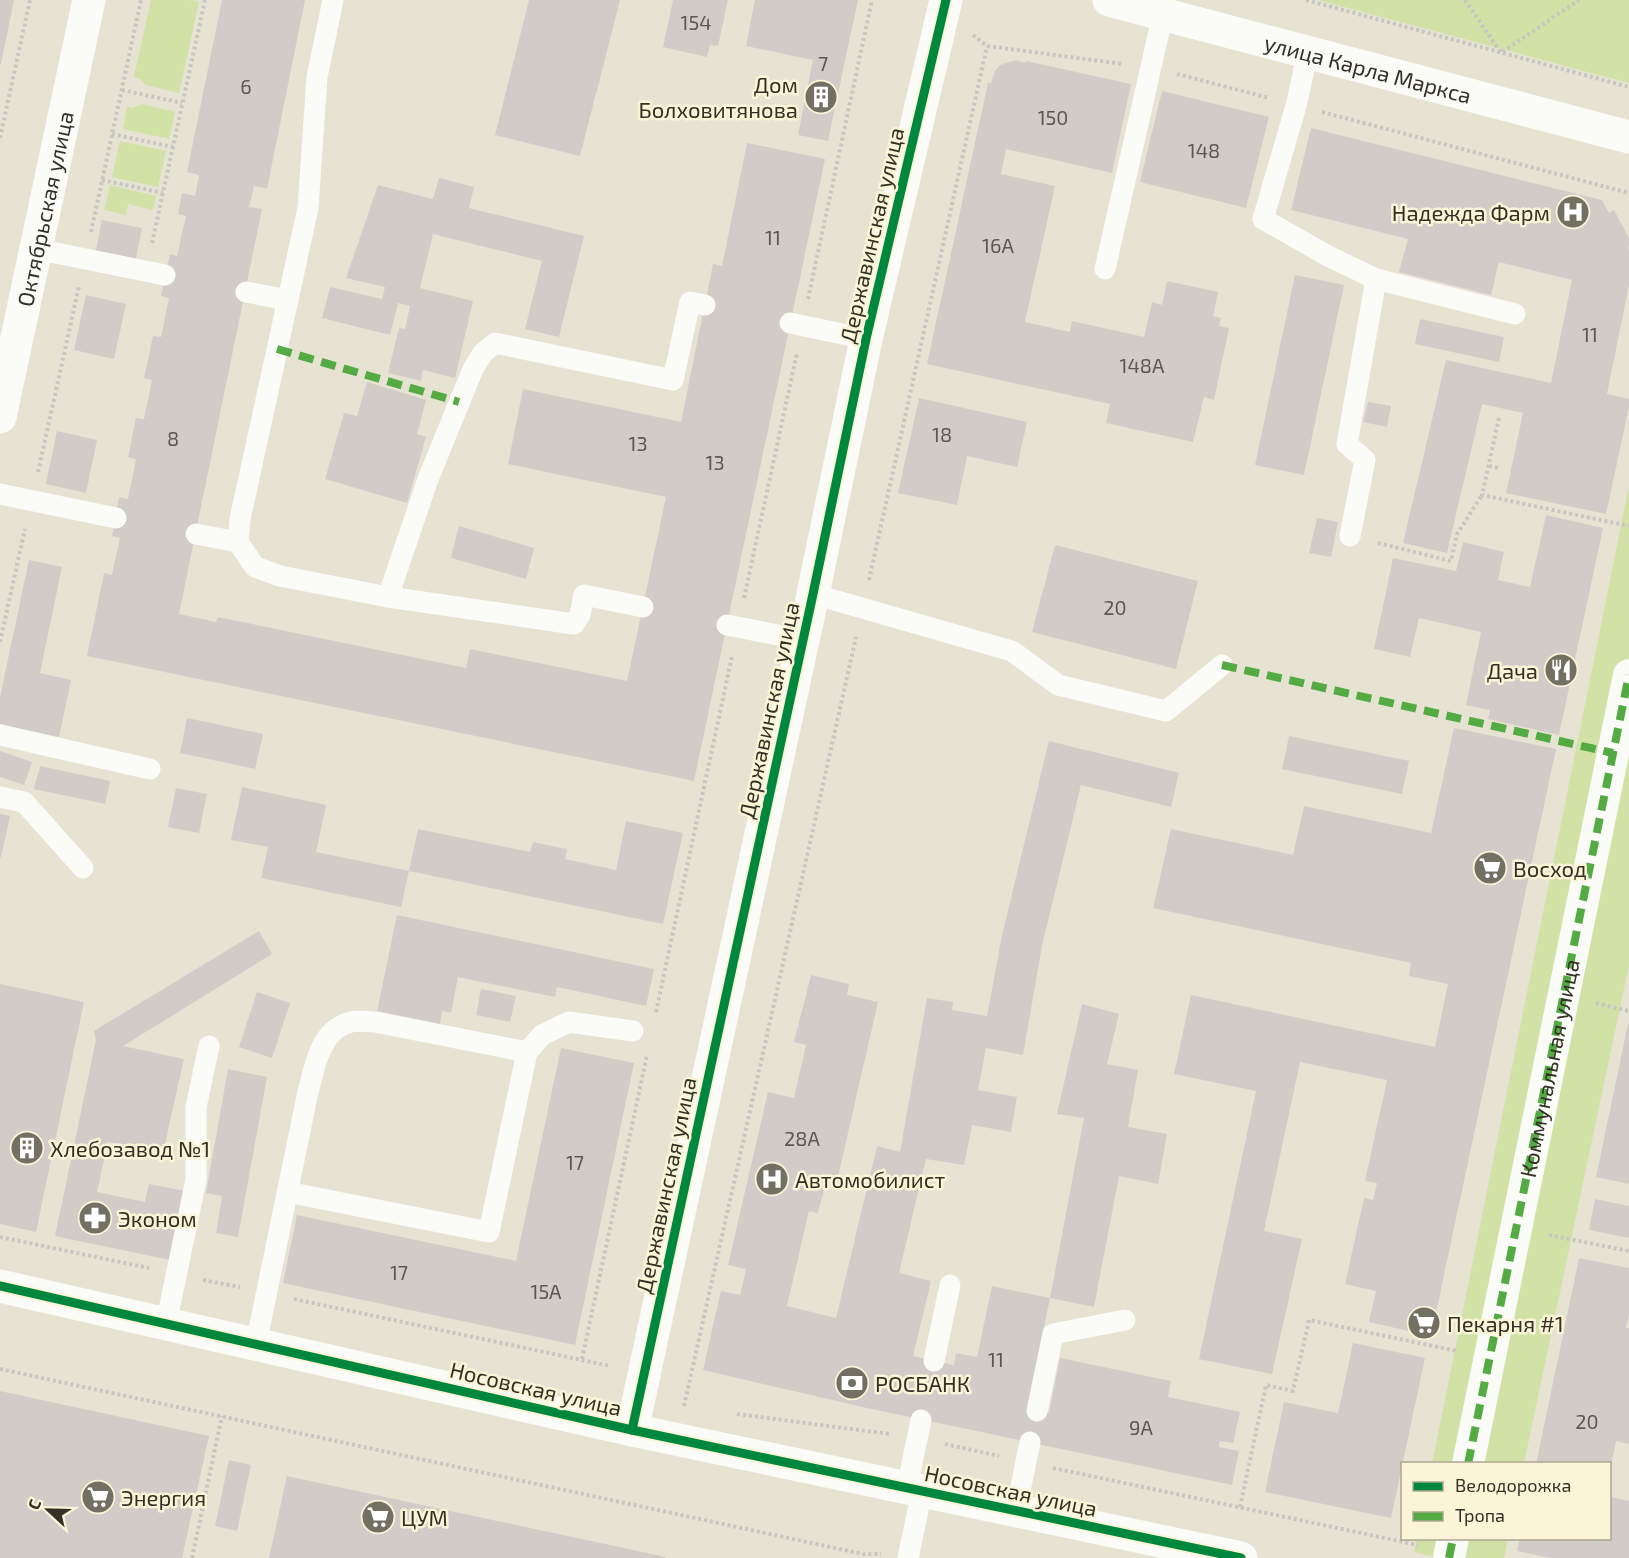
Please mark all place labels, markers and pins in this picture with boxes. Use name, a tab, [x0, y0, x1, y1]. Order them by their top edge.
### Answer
place label: Дом Болховитянова	[639, 71, 798, 122]
building icon: Дом Болховитянова	[803, 79, 839, 115]
hospital icon: Надежда Фарм	[1555, 194, 1591, 230]
place label: Надежда Фарм	[1392, 199, 1550, 225]
restaurant icon: Дача	[1543, 652, 1579, 688]
place label: Дача	[1487, 657, 1538, 683]
supermarket icon: Восход	[1472, 850, 1508, 886]
place label: Восход	[1513, 855, 1587, 881]
building icon: Хлебозавод №1	[9, 1130, 45, 1166]
place label: Хлебозавод №1	[50, 1135, 210, 1161]
hospital icon: Автомобилист	[754, 1161, 790, 1197]
place label: Автомобилист	[795, 1166, 946, 1192]
pharmacy icon: Эконом	[77, 1200, 113, 1236]
place label: Эконом	[118, 1205, 197, 1231]
supermarket icon: Пекарня #1	[1406, 1305, 1442, 1341]
place label: Пекарня #1	[1447, 1310, 1564, 1336]
bank icon: РОСБАНК	[834, 1365, 870, 1401]
place label: РОСБАНК	[875, 1370, 970, 1396]
supermarket icon: Энергия	[80, 1479, 116, 1515]
place label: Энергия	[121, 1484, 206, 1510]
supermarket icon: ЦУМ	[360, 1499, 396, 1535]
place label: ЦУМ	[401, 1504, 448, 1530]

